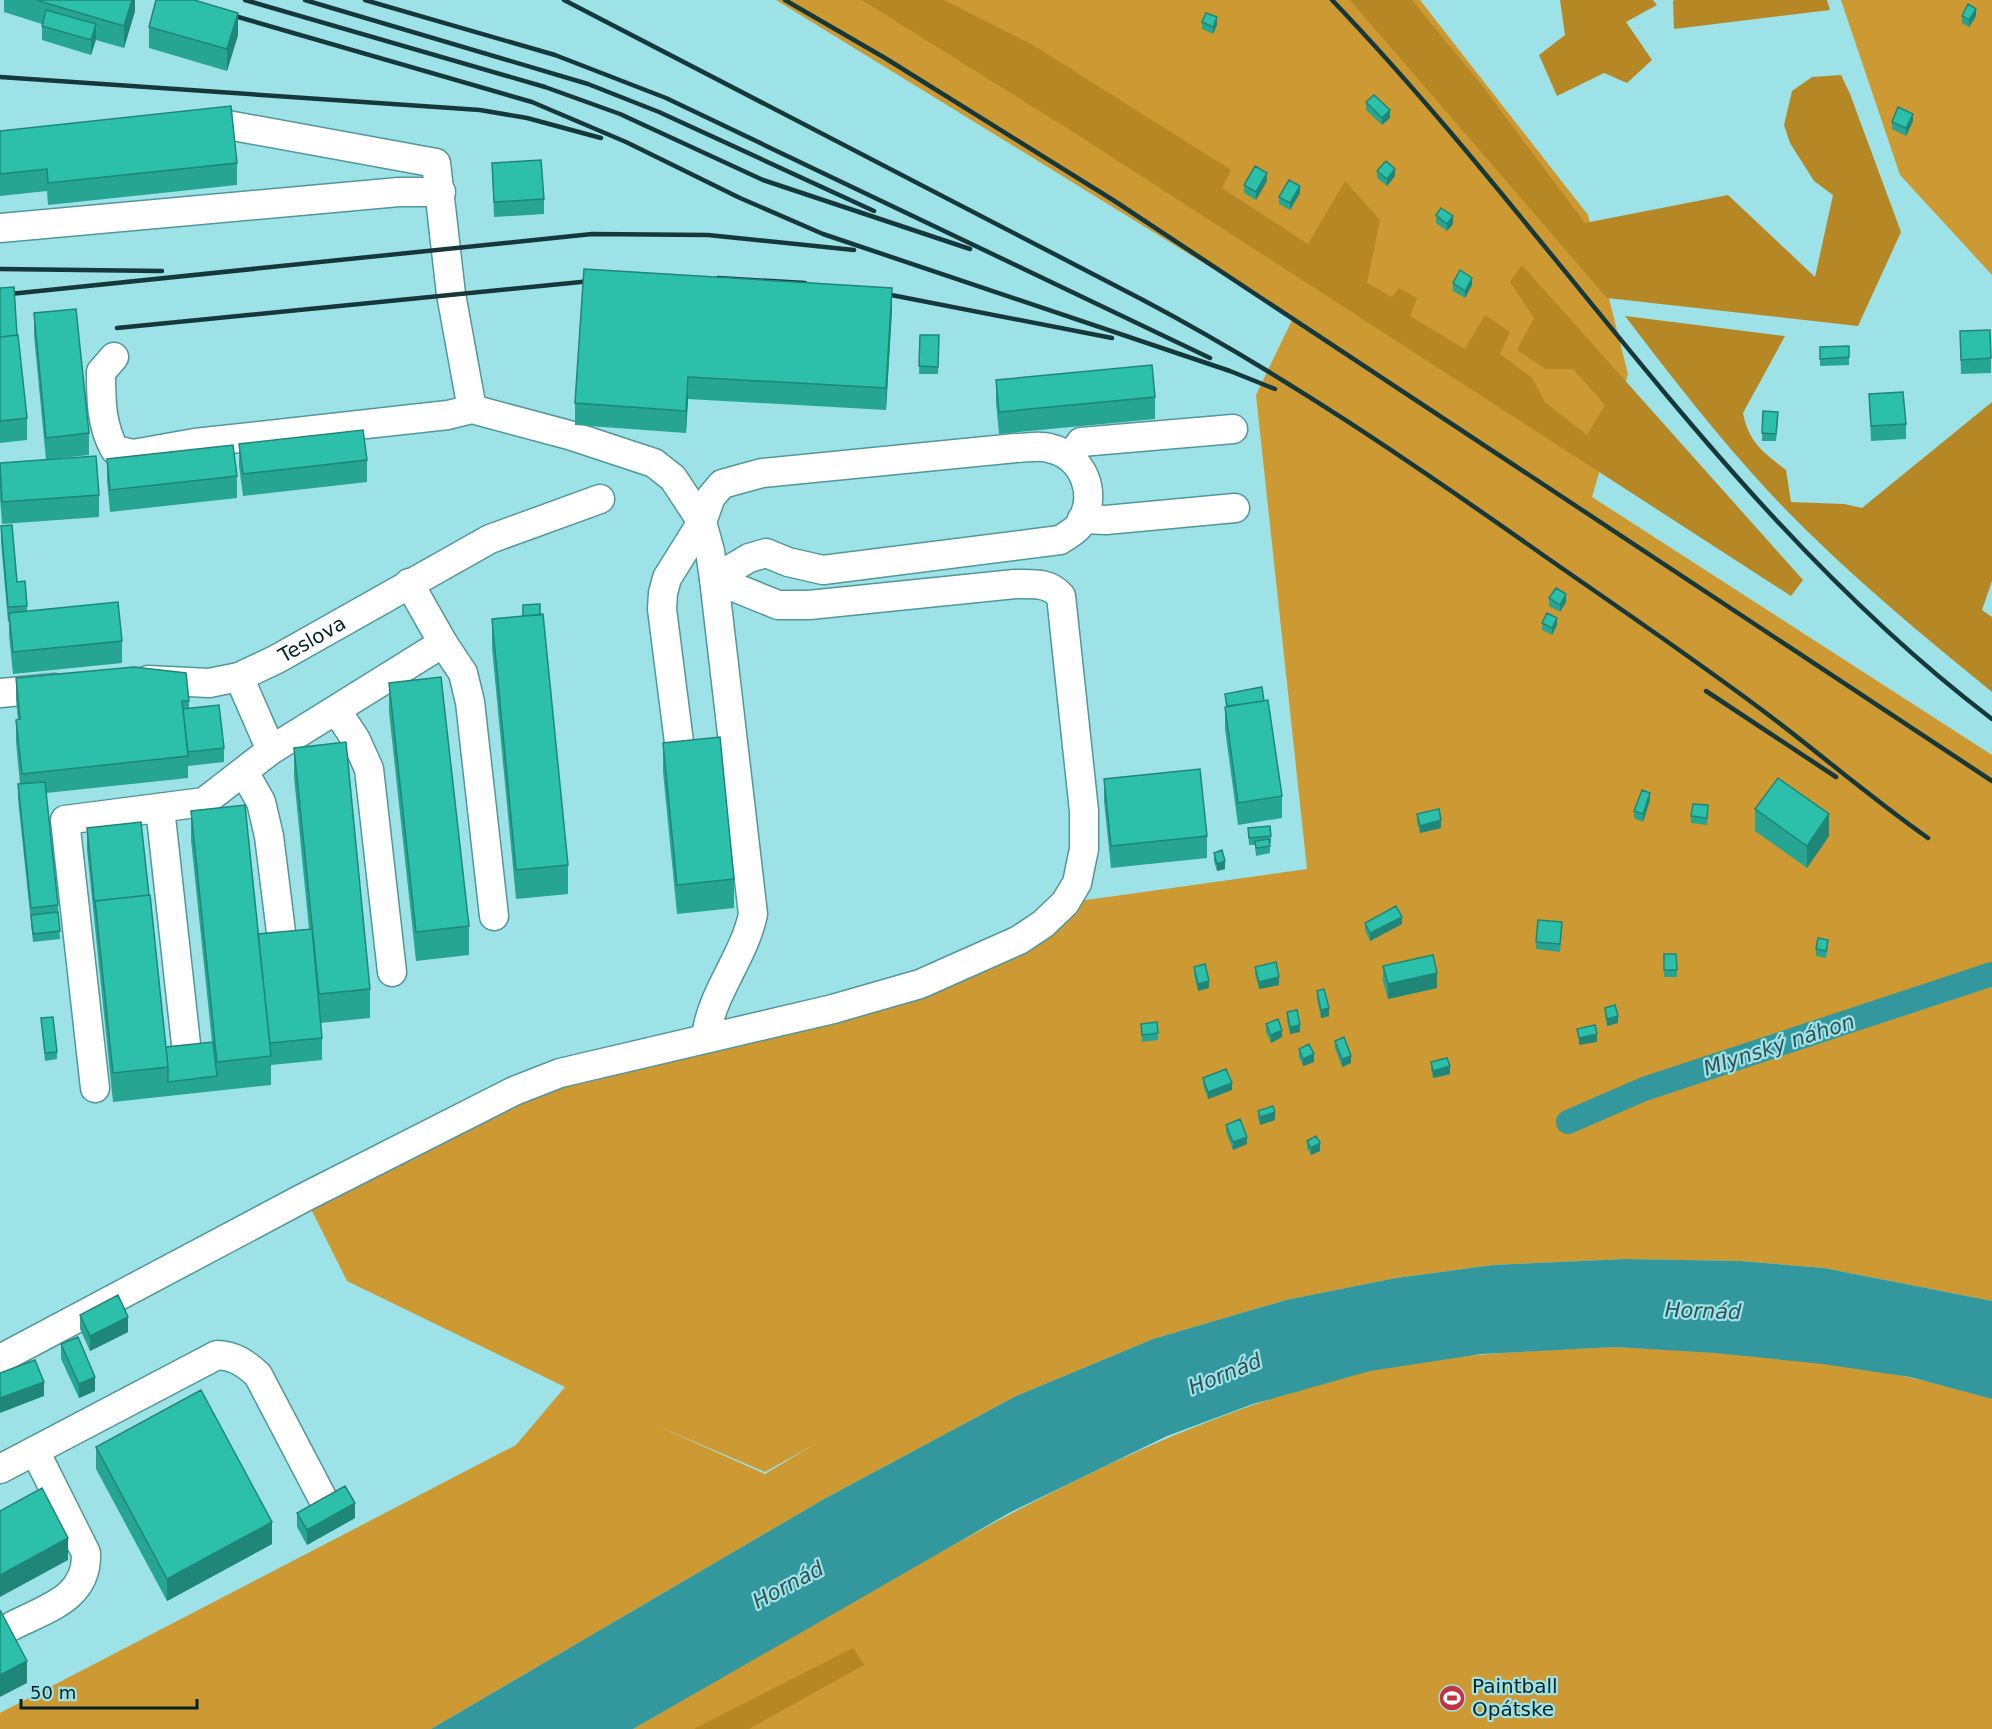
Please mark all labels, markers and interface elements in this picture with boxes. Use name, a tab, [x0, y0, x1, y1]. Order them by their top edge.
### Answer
street label: Teslova	[273, 611, 350, 668]
water label: Mlynský náhon	[1700, 1009, 1858, 1081]
water label: Hornád	[1664, 1298, 1742, 1324]
water label: Hornád	[1185, 1348, 1266, 1400]
water label: Hornád	[748, 1556, 828, 1614]
scale bar	[21, 1672, 196, 1710]
place label: Paintball Opátske	[1472, 1674, 1558, 1721]
text: 50 m	[30, 1682, 76, 1703]
sports icon: Paintball Opátske	[1437, 1683, 1467, 1713]

